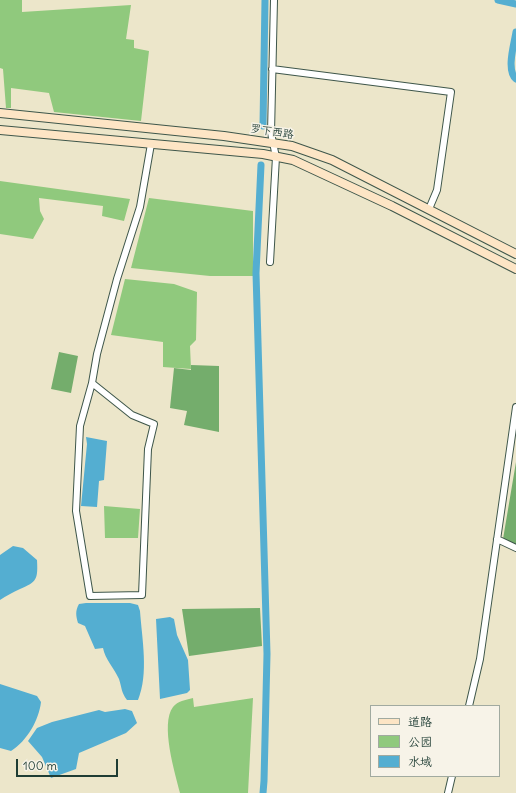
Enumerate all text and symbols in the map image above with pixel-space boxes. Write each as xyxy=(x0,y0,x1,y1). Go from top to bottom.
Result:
street label: 罗下西路 xyxy=(249,122,295,142)
legend xyxy=(370,705,500,777)
text: 道路 xyxy=(408,714,432,729)
text: 公园 xyxy=(408,734,432,749)
scale bar xyxy=(18,751,120,777)
text: 水域 xyxy=(408,754,432,769)
text: 100 m xyxy=(23,758,57,773)

